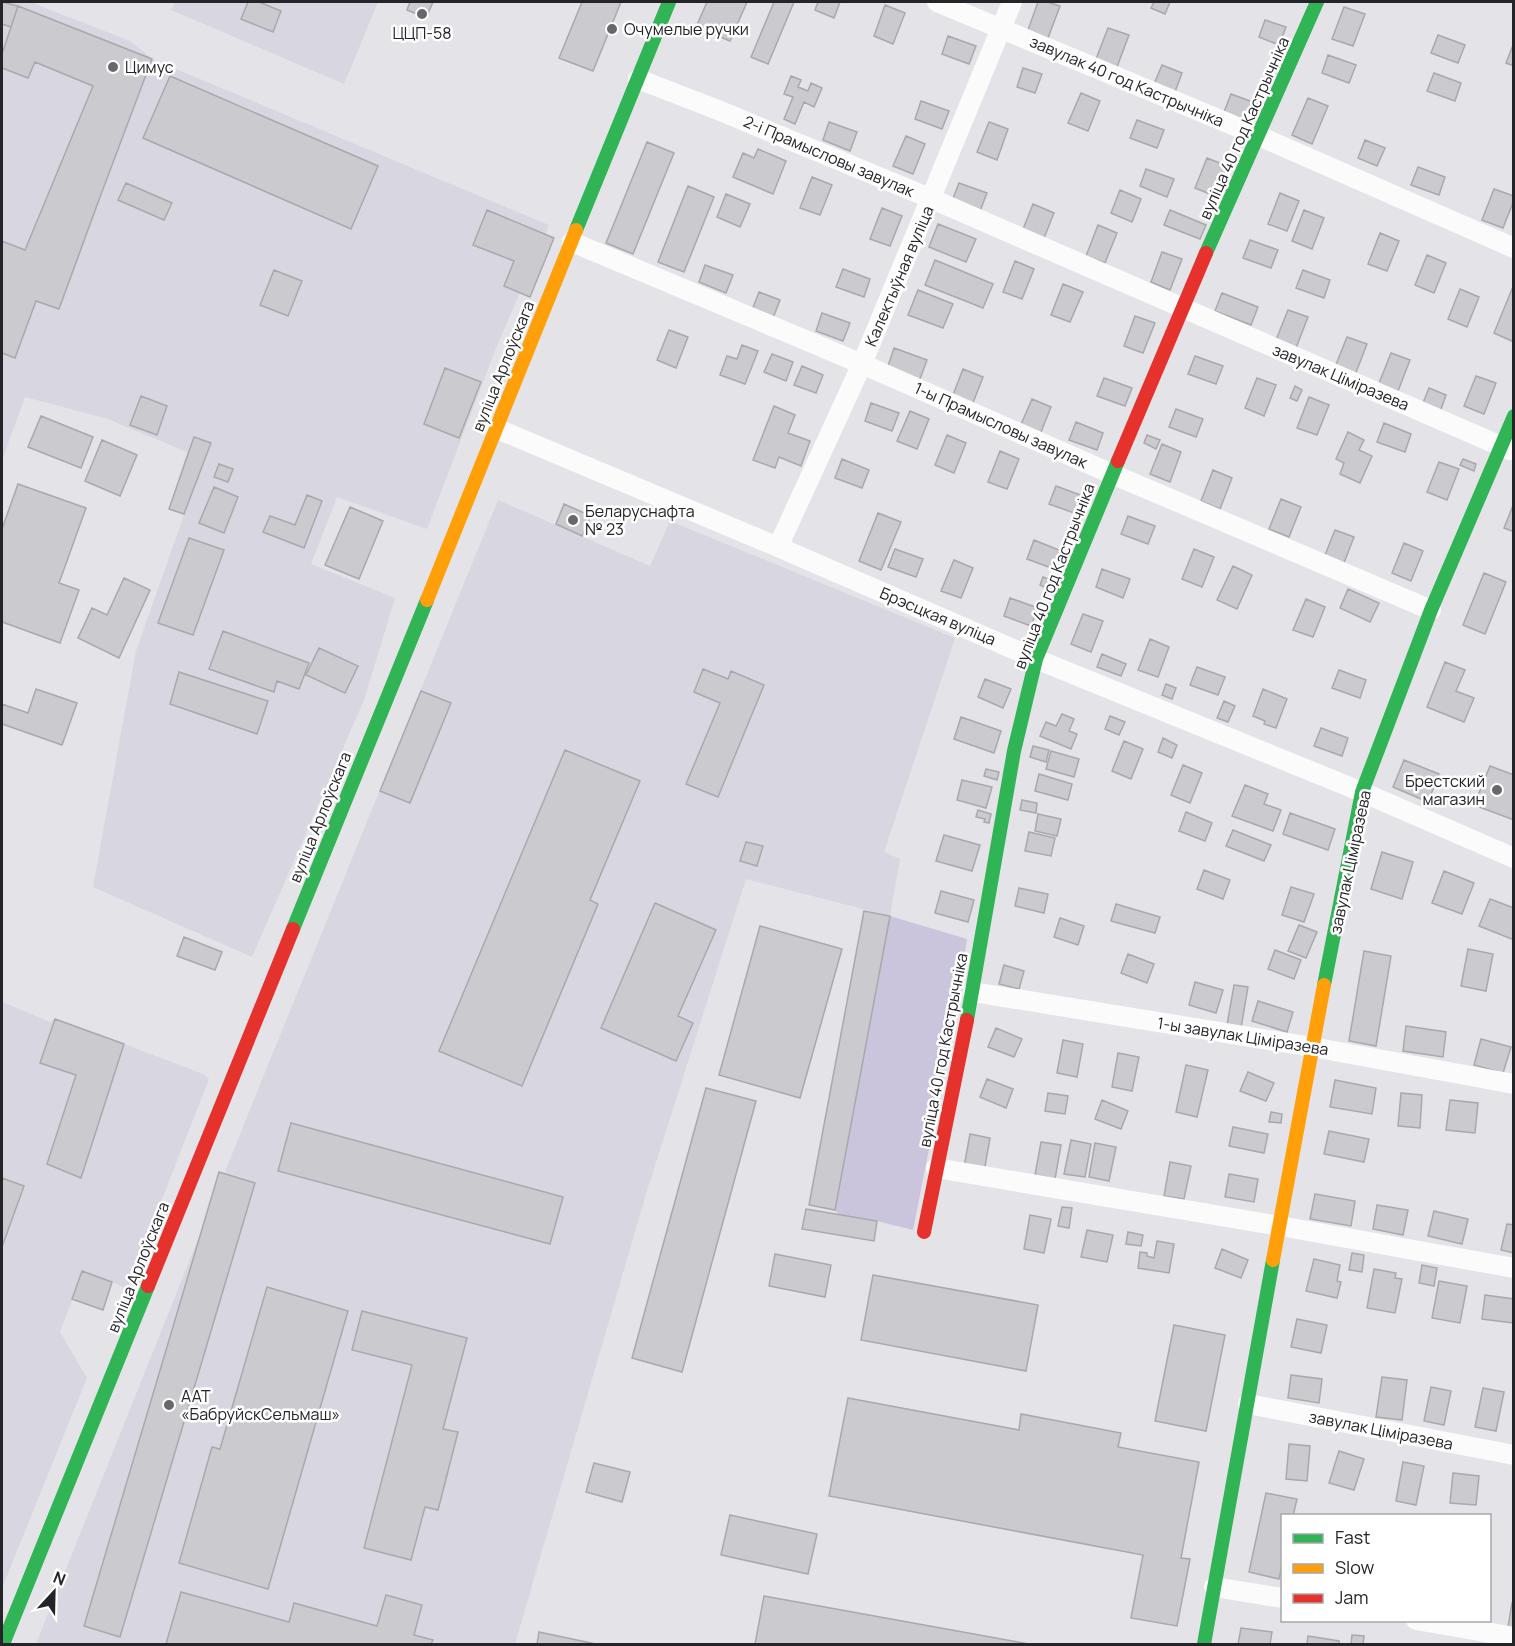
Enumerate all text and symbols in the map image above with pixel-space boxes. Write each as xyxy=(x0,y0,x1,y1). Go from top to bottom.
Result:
marker: ЦЦП-58 xyxy=(415,7,429,21)
place label: Очумелые ручки xyxy=(624,18,749,40)
place label: ЦЦП-58 xyxy=(392,22,452,44)
marker: Очумелые ручки xyxy=(605,22,619,36)
street label: завулак 40 год Кастрычніка xyxy=(1027,30,1227,132)
street label: вуліца 40 год Кастрычніка xyxy=(1194,33,1294,223)
place label: Цимус xyxy=(125,56,174,78)
marker: Цимус xyxy=(106,60,120,74)
street label: 2-і Прамысловы завулак xyxy=(740,110,919,202)
street label: Калектыўная вуліца xyxy=(859,202,939,350)
street label: вуліца Арлоўскага xyxy=(467,297,539,435)
street label: завулак Ціміразева xyxy=(1269,338,1413,416)
street label: 1-ы Прамысловы завулак xyxy=(911,377,1092,474)
street label: вуліца 40 год Кастрычніка xyxy=(1008,480,1100,672)
place label: Беларуснафта № 23 xyxy=(585,500,695,540)
marker: Беларуснафта № 23 xyxy=(566,513,580,527)
street label: Брэсцкая вуліца xyxy=(877,582,999,650)
street label: вуліца Арлоўскага xyxy=(284,748,356,886)
place label: Брестский магазин xyxy=(1405,770,1485,810)
marker: Брестский магазин xyxy=(1490,783,1504,797)
street label: завулак Ціміразева xyxy=(1324,788,1376,936)
street label: вуліца 40 год Кастрычніка xyxy=(913,951,973,1149)
street label: 1-ы завулак Ціміразева xyxy=(1156,1012,1330,1060)
street label: вуліца Арлоўскага xyxy=(102,1198,174,1336)
place label: ААТ «БабруйскСельмаш» xyxy=(181,1385,340,1425)
marker: ААТ «БабруйскСельмаш» xyxy=(162,1398,176,1412)
street label: завулак Ціміразева xyxy=(1307,1405,1455,1455)
legend xyxy=(1281,1514,1491,1622)
text: Fast xyxy=(1335,1525,1370,1549)
text: Slow xyxy=(1335,1555,1375,1579)
north arrow xyxy=(24,1562,84,1622)
text: N xyxy=(50,1566,69,1590)
text: Jam xyxy=(1335,1585,1369,1609)

